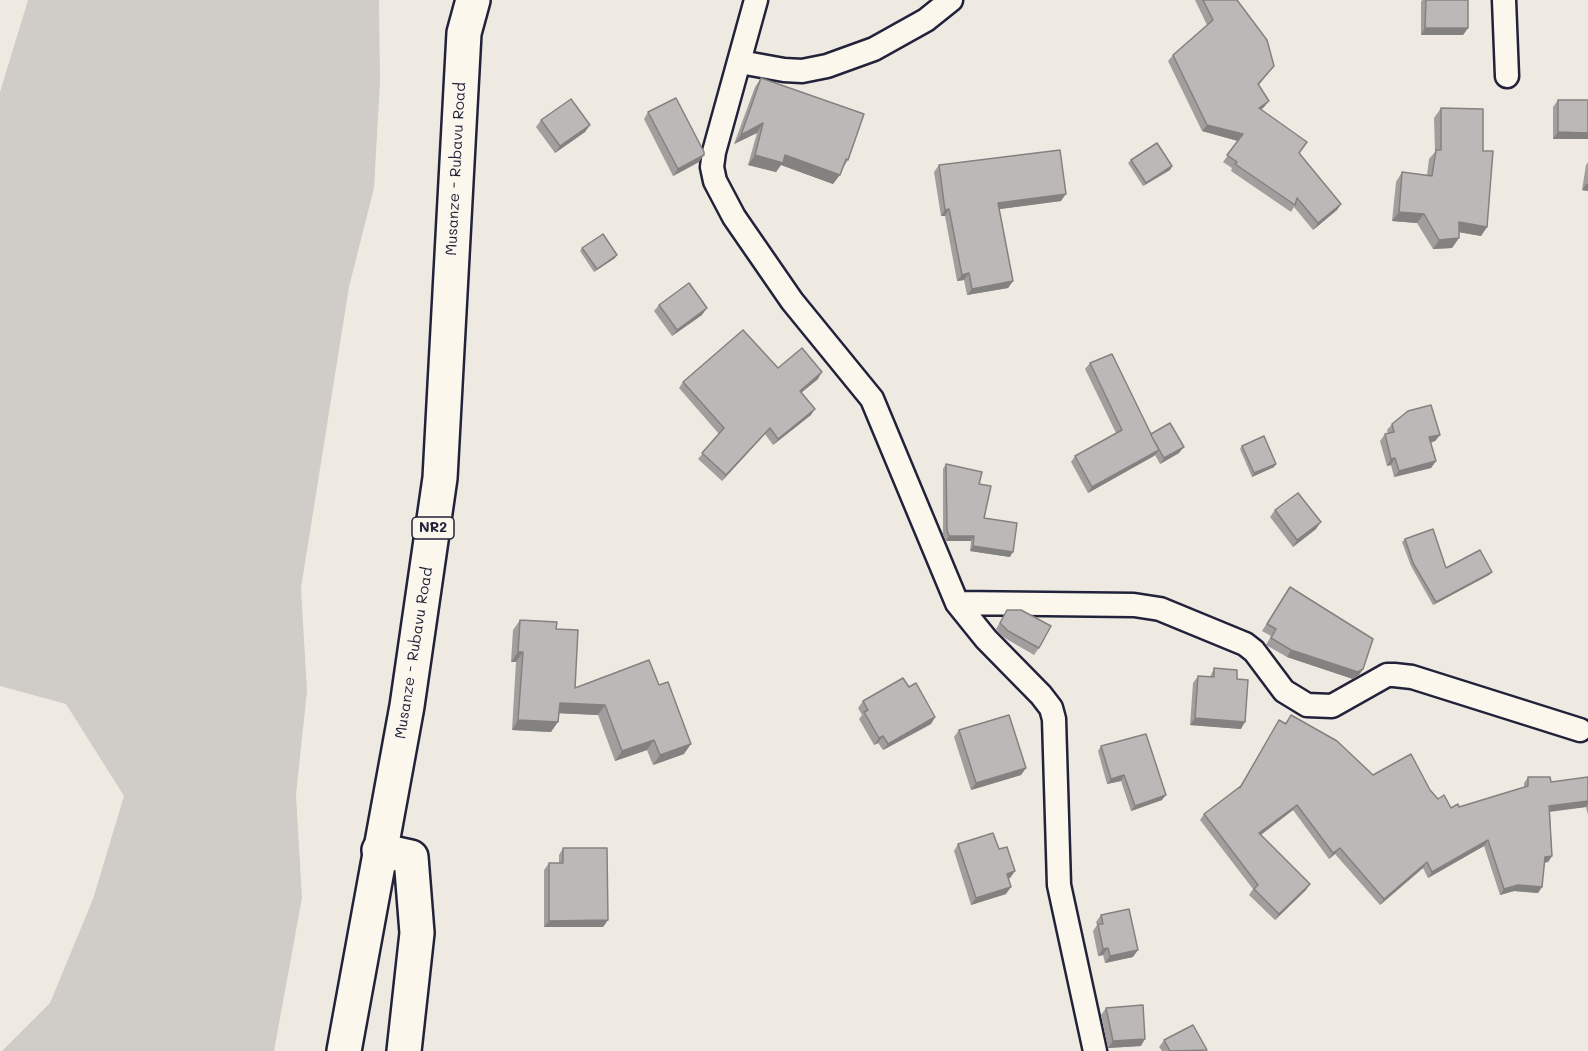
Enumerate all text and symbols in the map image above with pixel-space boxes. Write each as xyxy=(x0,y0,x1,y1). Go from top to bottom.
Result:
street label: Musanze - Rubavu Road xyxy=(442,82,470,256)
road number: NR2 xyxy=(412,517,454,539)
street label: Musanze - Rubavu Road xyxy=(392,566,436,740)

